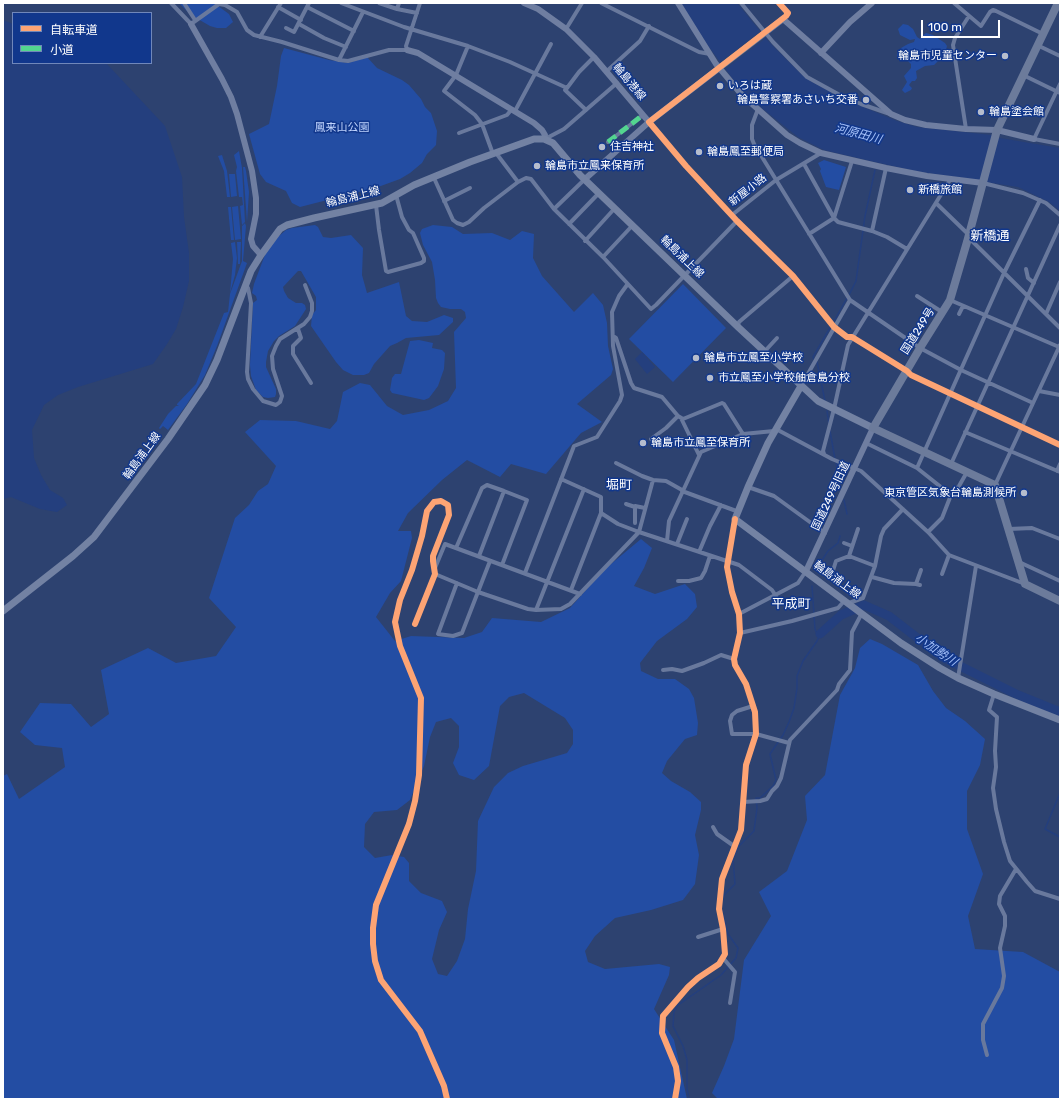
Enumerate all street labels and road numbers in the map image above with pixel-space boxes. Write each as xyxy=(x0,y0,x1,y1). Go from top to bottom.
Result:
street label: 輪島港線 xyxy=(610,61,648,103)
street label: 新屋小路 xyxy=(727,171,769,209)
street label: 輪島浦上線 xyxy=(325,184,381,210)
street label: 輪島浦上線 xyxy=(658,233,706,281)
street label: 国道249号 xyxy=(898,305,938,357)
street label: 輪島浦上線 xyxy=(120,430,164,482)
street label: 国道249号旧道 xyxy=(809,459,853,533)
street label: 輪島浦上線 xyxy=(811,558,863,602)

